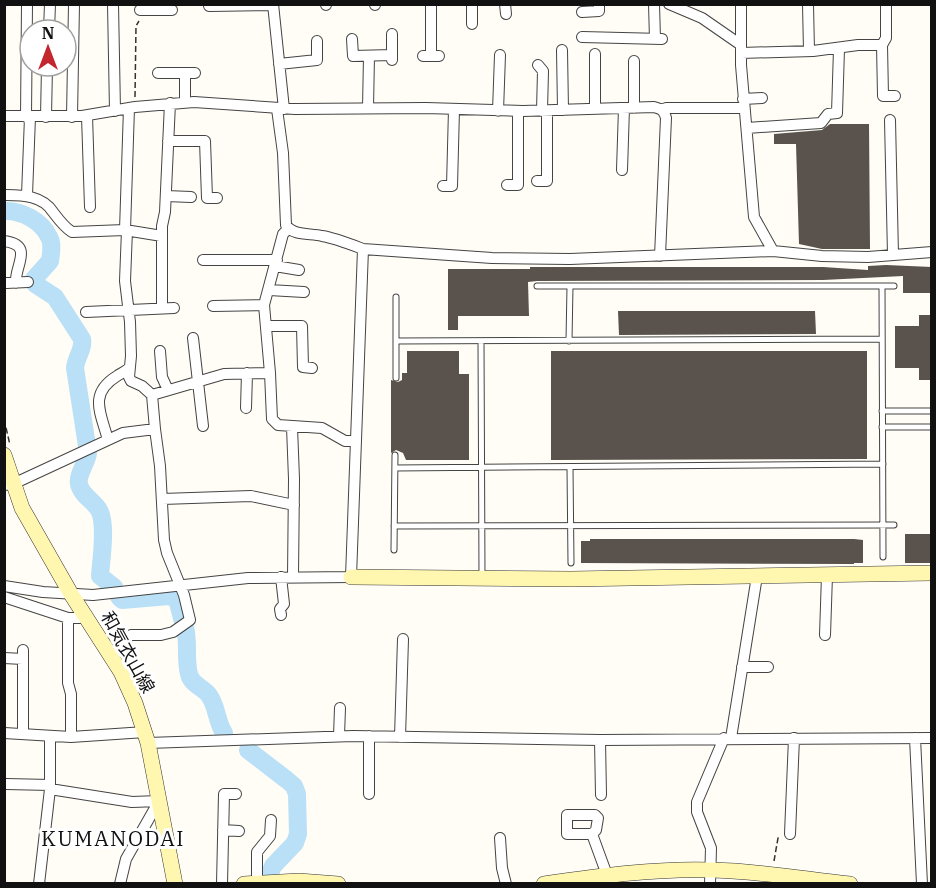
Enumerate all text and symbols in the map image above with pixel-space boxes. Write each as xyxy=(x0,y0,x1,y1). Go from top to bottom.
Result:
north arrow xyxy=(18,18,78,78)
text: N xyxy=(42,23,54,43)
street label: 和気衣山線 xyxy=(96,607,160,697)
district label: KUMANODAI xyxy=(41,824,185,852)

